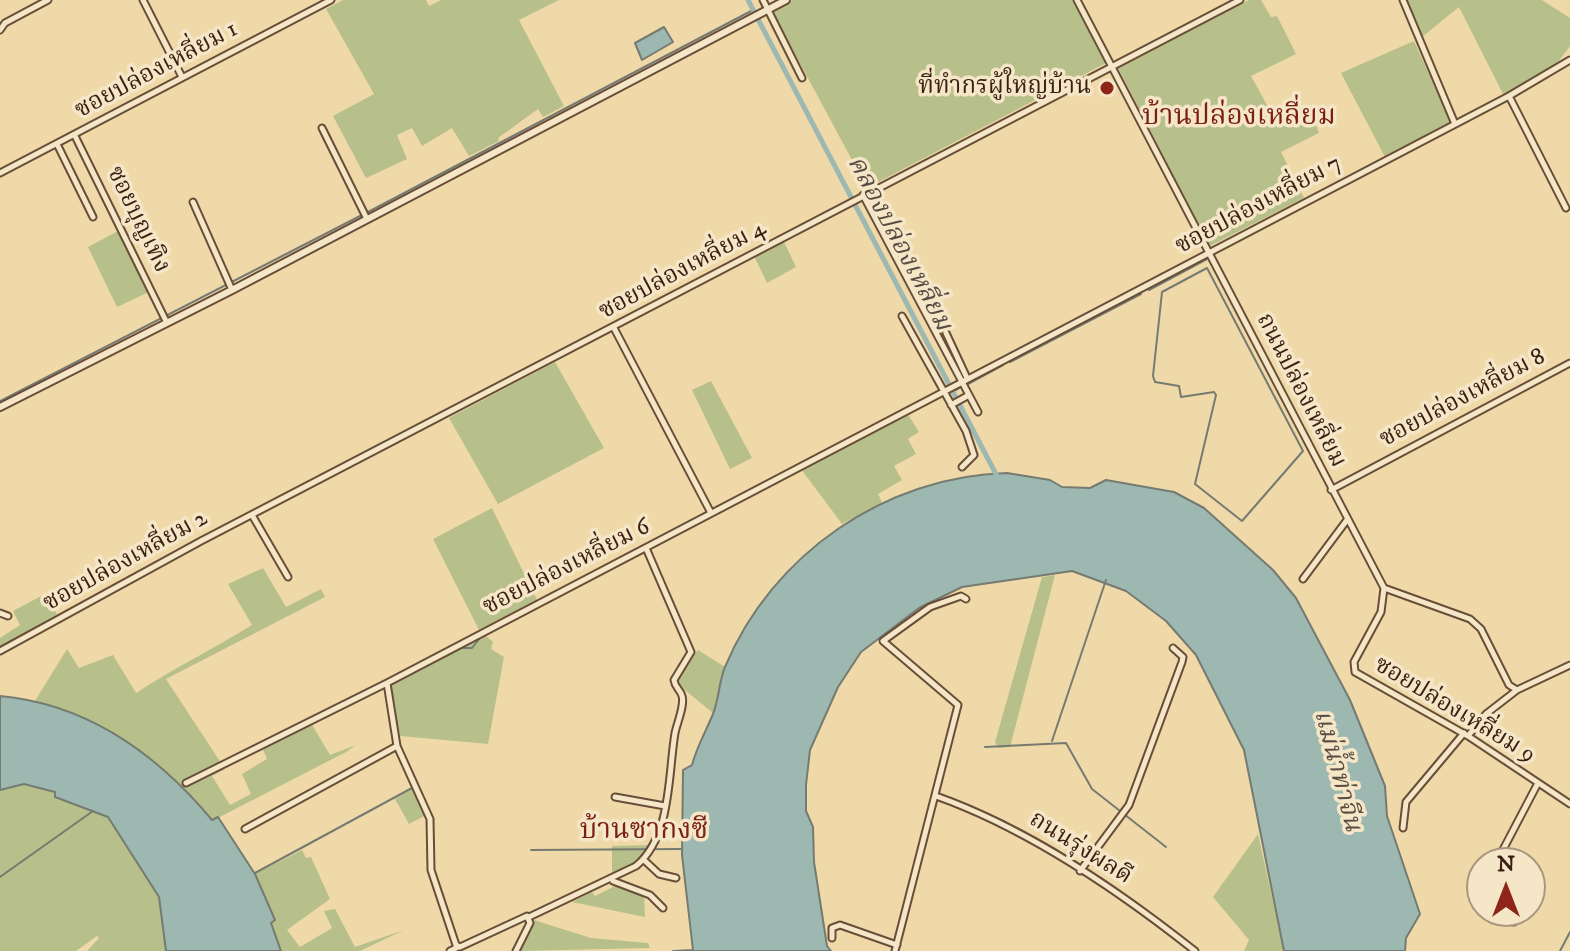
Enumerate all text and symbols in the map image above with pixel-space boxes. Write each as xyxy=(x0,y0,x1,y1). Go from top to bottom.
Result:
street label: ซอยปล่องเหลี่ยม 1 xyxy=(71,16,243,126)
place label: ที่ทำกรผู้ใหญ่บ้าน xyxy=(918,74,1091,102)
marker: ที่ทำกรผู้ใหญ่บ้าน xyxy=(1098,79,1116,97)
district label: บ้านปล่องเหลี่ยม xyxy=(1142,101,1336,135)
street label: ซอยปล่องเหลี่ยม 7 xyxy=(1171,150,1347,262)
water label: คลองปล่องเหลี่ยม xyxy=(839,151,957,337)
street label: ซอยบุญเทิง xyxy=(99,162,175,278)
street label: ซอยปล่องเหลี่ยม 4 xyxy=(595,215,771,327)
street label: ถนนปล่องเหลี่ยม xyxy=(1249,309,1351,473)
street label: ซอยปล่องเหลี่ยม 8 xyxy=(1375,343,1551,455)
street label: ซอยปล่องเหลี่ยม 2 xyxy=(39,505,213,619)
street label: ซอยปล่องเหลี่ยม 6 xyxy=(479,513,655,623)
street label: ซอยปล่องเหลี่ยม 9 xyxy=(1368,651,1540,771)
water label: แม่น้ำท่าจีน xyxy=(1305,707,1367,835)
street label: ถนนรุ่งผลดี xyxy=(1023,806,1137,892)
district label: บ้านซากงซี xyxy=(580,815,708,849)
north arrow xyxy=(1466,847,1546,927)
text: N xyxy=(1497,851,1515,878)

